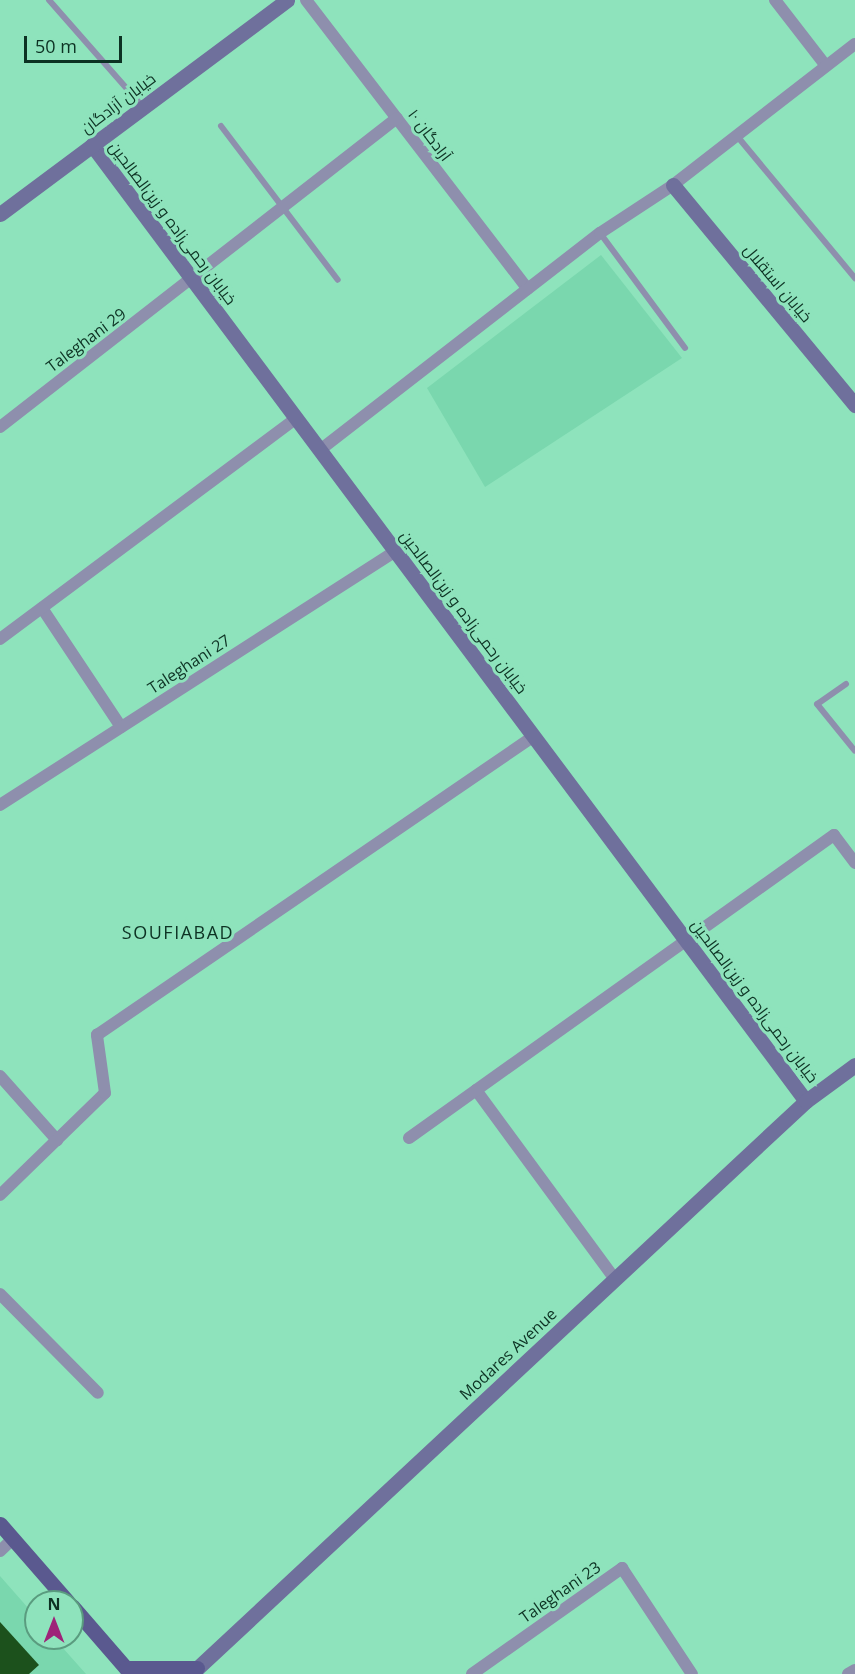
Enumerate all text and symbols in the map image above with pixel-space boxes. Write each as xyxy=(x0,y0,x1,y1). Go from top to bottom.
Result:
scale bar xyxy=(27,24,124,62)
text: 50 m xyxy=(35,34,77,58)
street label: خیابان آزادگان xyxy=(77,69,159,137)
street label: آرادگان ۱۰ xyxy=(404,105,456,165)
street label: خیابان رحمی‌زاده و زین‌الصالحین xyxy=(105,138,241,308)
street label: خیابان استقلال xyxy=(740,240,816,326)
street label: Taleghani 29 xyxy=(43,304,129,376)
street label: خیابان رحمی‌زاده و زین‌الصالحین xyxy=(396,527,532,697)
street label: Taleghani 27 xyxy=(144,630,234,698)
street label: خیابان رحمی‌زاده و زین‌الصالحین xyxy=(687,916,823,1086)
district label: SOUFIABAD xyxy=(122,921,234,943)
street label: Modares Avenue xyxy=(455,1304,561,1404)
street label: Taleghani 23 xyxy=(516,1557,604,1627)
north arrow xyxy=(24,1590,84,1650)
text: N xyxy=(47,1593,61,1615)

